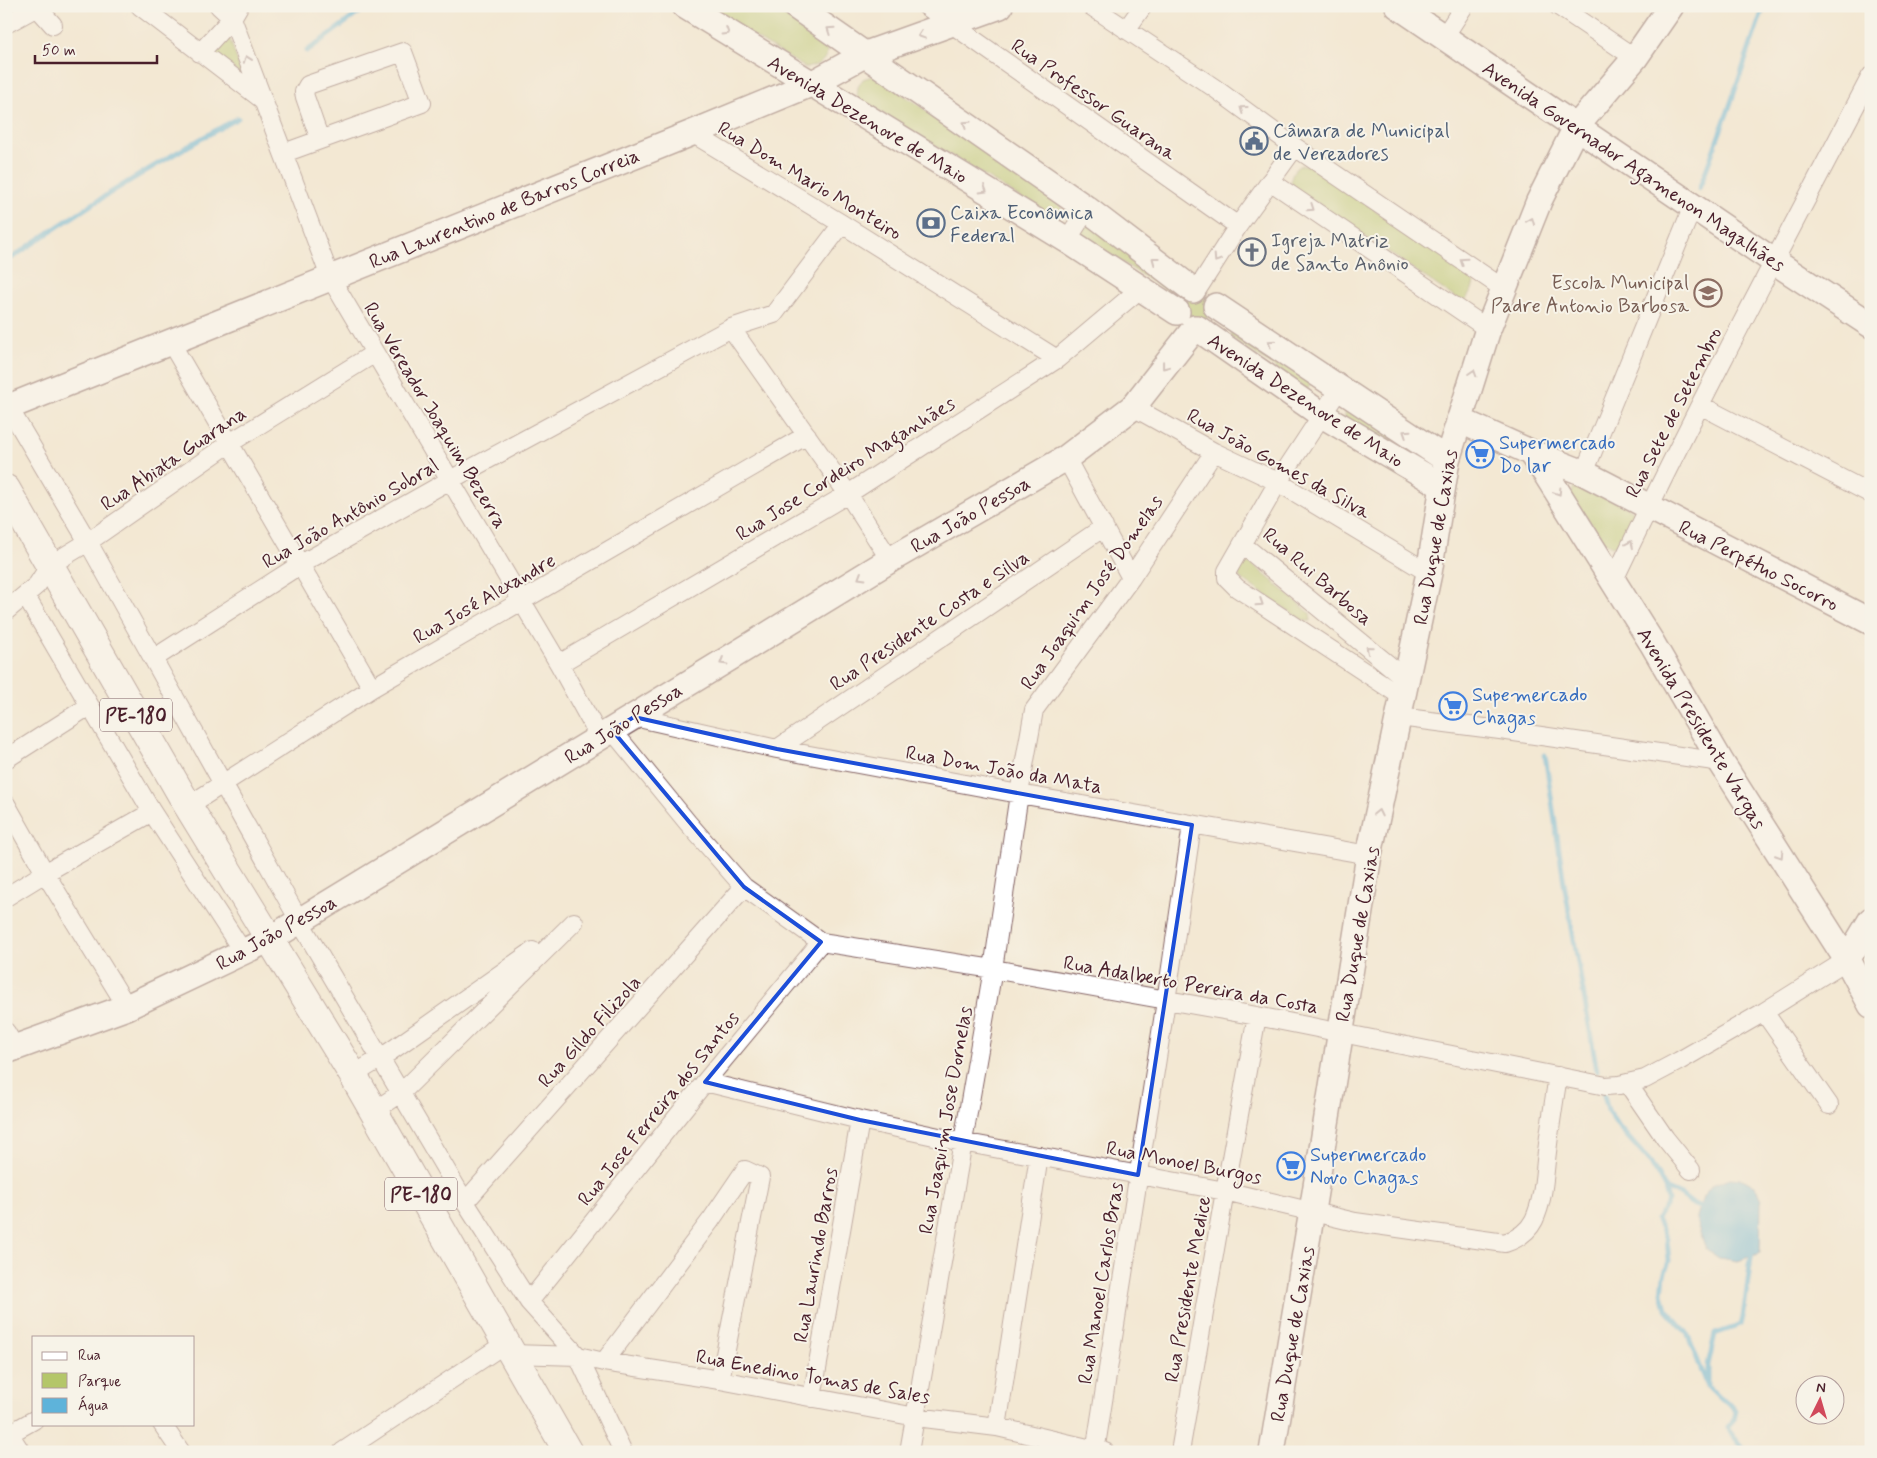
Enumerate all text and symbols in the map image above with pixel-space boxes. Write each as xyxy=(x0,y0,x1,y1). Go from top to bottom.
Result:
one-way arrow xyxy=(721,26,730,35)
one-way arrow xyxy=(827,27,836,36)
one-way arrow xyxy=(917,29,926,39)
scale bar xyxy=(35,32,158,64)
street label: Rua Professor Guarana xyxy=(1005,33,1182,168)
text: 50 m xyxy=(42,41,76,61)
street label: Avenida Dezenove de Maio xyxy=(762,50,972,191)
one-way arrow xyxy=(243,55,253,64)
street label: Avenida Governador Agamenon Magalhães xyxy=(1475,55,1790,281)
one-way arrow xyxy=(1240,107,1249,115)
street label: Rua Dom Mario Monteiro xyxy=(712,115,906,247)
place label: Câmara de Municipal de Vereadores xyxy=(1273,118,1450,168)
one-way arrow xyxy=(962,121,972,130)
public building icon: Câmara de Municipal de Vereadores xyxy=(1239,126,1269,156)
street label: Rua Laurentino de Barros Correia xyxy=(365,143,644,276)
one-way arrow xyxy=(979,183,988,193)
place label: Caixa Econômica Federal xyxy=(950,200,1093,250)
one-way arrow xyxy=(1305,202,1314,211)
bank icon: Caixa Econômica Federal xyxy=(916,208,946,238)
one-way arrow xyxy=(1525,217,1535,226)
place label: Igreja Matriz de Santo Anônio xyxy=(1271,228,1409,278)
church icon: Igreja Matriz de Santo Anônio xyxy=(1237,237,1267,267)
one-way arrow xyxy=(1214,253,1223,262)
one-way arrow xyxy=(1152,258,1161,266)
one-way arrow xyxy=(1460,258,1469,268)
place label: Escola Municipal Padre Antonio Barbosa xyxy=(1491,270,1690,320)
school or university icon: Escola Municipal Padre Antonio Barbosa xyxy=(1693,278,1723,308)
street label: Rua Vereador Joaquim Bezerra xyxy=(356,298,513,534)
street label: Rua Sete de Setembro xyxy=(1620,323,1729,503)
street label: Avenida Dezenove de Maio xyxy=(1202,328,1409,475)
one-way arrow xyxy=(1267,340,1276,349)
one-way arrow xyxy=(1161,361,1170,370)
one-way arrow xyxy=(1468,370,1478,378)
street label: Rua Jose Cordeiro Maganhães xyxy=(731,390,962,550)
street label: Rua Abiata Guarana xyxy=(96,400,252,518)
street label: Rua João Gomes da Silva xyxy=(1182,403,1376,526)
one-way arrow xyxy=(1402,430,1412,439)
place label: Supermercado Do lar xyxy=(1499,430,1615,480)
supermarket icon: Supermercado Do lar xyxy=(1465,439,1495,469)
street label: Rua Duque de Caxias xyxy=(1408,447,1465,627)
street label: Rua João Antônio Sobral xyxy=(257,453,444,576)
street label: Rua João Pessoa xyxy=(906,470,1036,561)
one-way arrow xyxy=(1551,487,1561,496)
street label: Rua Joaquim José Domelas xyxy=(1015,490,1170,696)
street label: Rua Perpétuo Socorro xyxy=(1674,514,1843,618)
street label: Rua Rui Barbosa xyxy=(1256,522,1378,632)
one-way arrow xyxy=(1624,540,1635,549)
street label: Rua Presidente Costa e Silva xyxy=(825,544,1035,698)
street label: Rua José Alexandre xyxy=(409,547,561,651)
one-way arrow xyxy=(858,571,867,581)
one-way arrow xyxy=(1254,597,1263,606)
street label: Avenida Presidente Vargas xyxy=(1629,623,1772,835)
one-way arrow xyxy=(1366,645,1375,654)
one-way arrow xyxy=(719,656,728,666)
street label: Rua João Pessoa xyxy=(560,677,688,771)
place label: Supemercado Chagas xyxy=(1472,682,1587,733)
supermarket icon: Supemercado Chagas xyxy=(1438,691,1468,721)
road number: PE-180 xyxy=(100,698,172,732)
street label: Rua Dom João da Mata xyxy=(903,740,1104,801)
one-way arrow xyxy=(1372,809,1383,817)
street label: Rua Duque de Caxias xyxy=(1330,844,1387,1024)
one-way arrow xyxy=(1773,849,1783,858)
street label: Rua João Pessoa xyxy=(211,889,342,978)
street label: Rua Adalberto Pereira da Costa xyxy=(1061,950,1320,1021)
street label: Rua Gildo Filizola xyxy=(532,970,648,1094)
street label: Rua Joaquim Jose Dornelas xyxy=(913,1004,980,1236)
street label: Rua Jose Ferreira dos Santos xyxy=(572,1006,746,1212)
street label: Rua Monoel Burgos xyxy=(1104,1135,1264,1193)
place label: Supermercado Novo Chagas xyxy=(1310,1142,1426,1193)
supermarket icon: Supermercado Novo Chagas xyxy=(1276,1151,1306,1181)
street label: Rua Laurindo Barros xyxy=(788,1165,845,1345)
road number: PE-180 xyxy=(385,1178,457,1210)
street label: Rua Manoel Carlos Bras xyxy=(1072,1180,1131,1386)
street label: Rua Presidente Medice xyxy=(1159,1194,1218,1385)
street label: Rua Duque de Caxias xyxy=(1265,1244,1322,1424)
legend xyxy=(32,1336,195,1426)
street label: Rua Enedino Tomas de Sales xyxy=(694,1344,932,1411)
text: Rua xyxy=(78,1346,101,1366)
text: Parque xyxy=(78,1372,121,1392)
north arrow xyxy=(1794,1376,1844,1426)
text: N xyxy=(1816,1379,1826,1397)
text: Água xyxy=(78,1395,108,1416)

